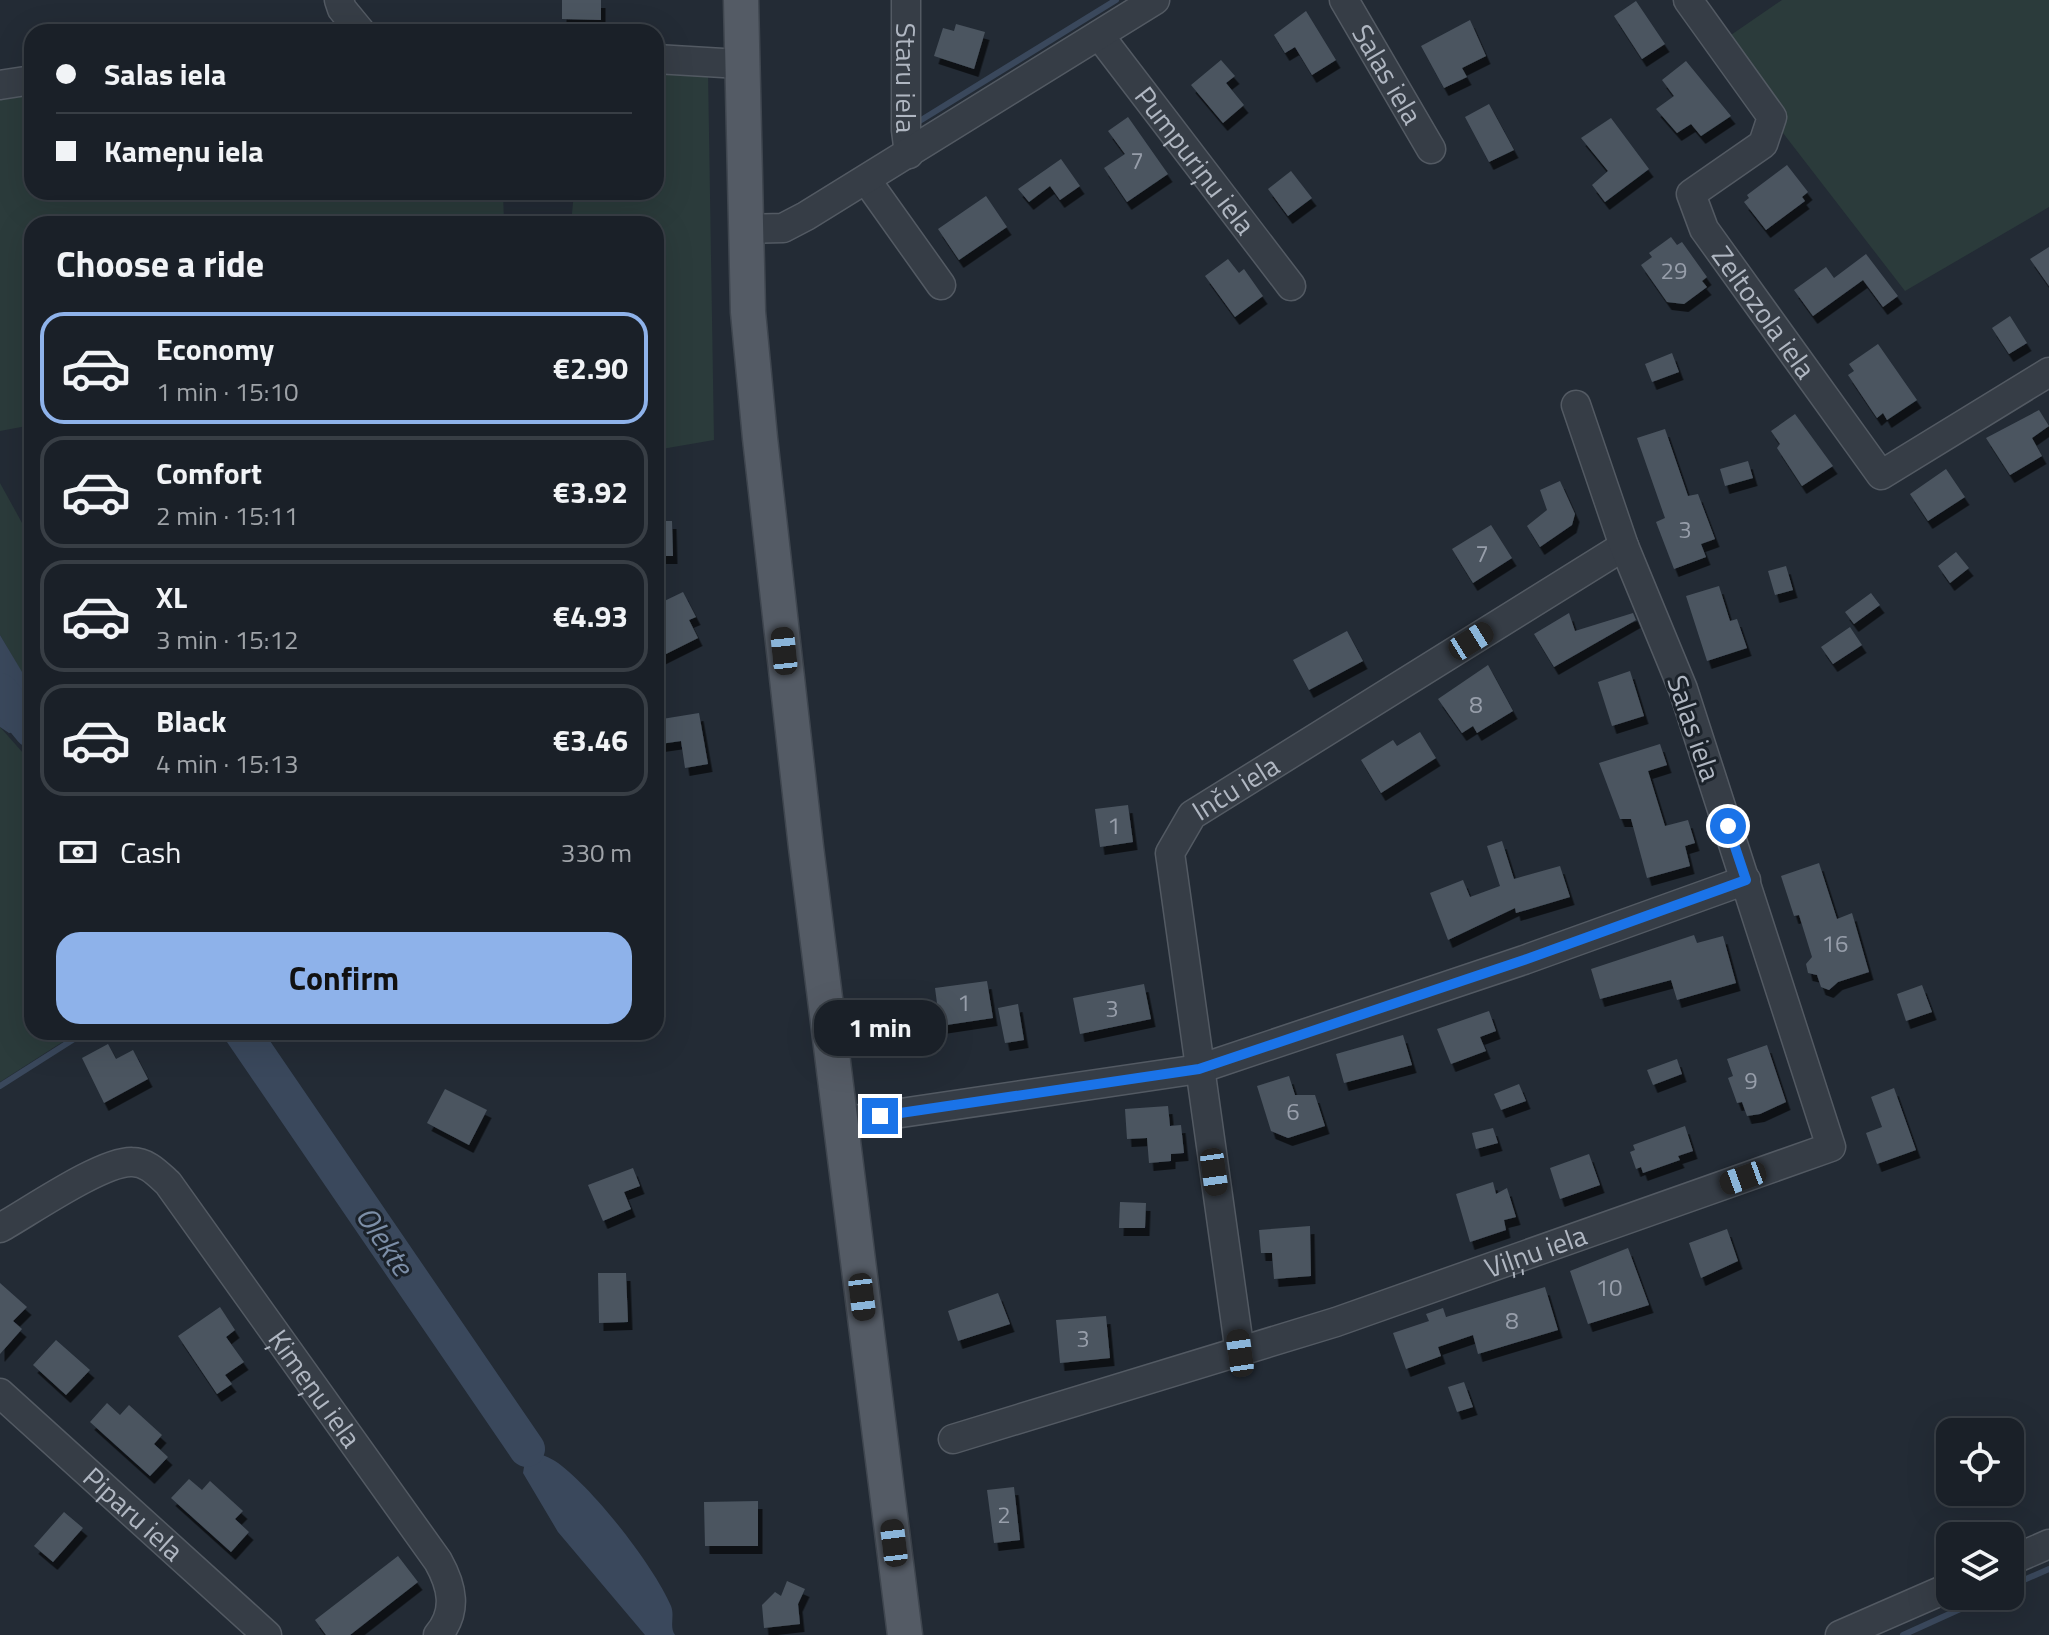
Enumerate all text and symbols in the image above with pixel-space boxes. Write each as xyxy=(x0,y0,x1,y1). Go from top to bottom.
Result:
street label: Salas iela xyxy=(1342,16,1434,132)
street label: Staru iela xyxy=(885,23,928,133)
text: Salas iela xyxy=(104,51,226,97)
street label: Pumpuriņu iela xyxy=(1124,77,1266,244)
text: Kameņu iela xyxy=(104,128,264,174)
house number: 7 xyxy=(1130,142,1144,178)
text: Choose a ride xyxy=(56,236,264,291)
street label: Zeltozola iela xyxy=(1702,237,1827,387)
house number: 29 xyxy=(1661,252,1687,288)
text: Economy xyxy=(156,326,274,372)
icon: car xyxy=(60,332,132,404)
text: €2.90 xyxy=(553,345,628,391)
text: 1 min · 15:10 xyxy=(156,372,299,411)
text: Comfort xyxy=(156,450,262,496)
icon: car xyxy=(60,456,132,528)
text: €3.92 xyxy=(553,469,628,515)
text: 2 min · 15:11 xyxy=(156,496,299,535)
house number: 3 xyxy=(1678,511,1692,547)
house number: 7 xyxy=(1475,535,1489,571)
text: XL xyxy=(156,574,187,620)
icon: car xyxy=(60,580,132,652)
text: €4.93 xyxy=(553,593,628,639)
car xyxy=(1444,618,1498,664)
text: 3 min · 15:12 xyxy=(156,620,299,659)
car xyxy=(770,626,798,676)
street label: Salas iela xyxy=(1656,669,1733,787)
house number: 8 xyxy=(1469,686,1483,722)
text: Black xyxy=(156,698,227,744)
icon: car xyxy=(60,704,132,776)
text: €3.46 xyxy=(553,717,628,763)
text: 4 min · 15:13 xyxy=(156,744,299,783)
street label: Inču iela xyxy=(1183,744,1287,831)
house number: 1 xyxy=(1107,807,1121,843)
route start xyxy=(1710,808,1746,844)
text: Cash xyxy=(120,829,181,875)
icon: cash xyxy=(56,830,100,874)
text: 330 m xyxy=(561,833,632,872)
house number: 16 xyxy=(1822,925,1848,961)
button: Confirm xyxy=(56,932,632,1024)
house number: 1 xyxy=(957,984,971,1020)
house number: 3 xyxy=(1105,990,1119,1026)
callout: 1 min xyxy=(814,1000,946,1056)
text: 1 min xyxy=(848,1008,912,1047)
house number: 9 xyxy=(1744,1062,1758,1098)
house number: 6 xyxy=(1286,1093,1300,1129)
route end xyxy=(862,1098,898,1134)
car xyxy=(1199,1147,1229,1197)
car xyxy=(1716,1159,1770,1197)
water label: Olekte xyxy=(345,1196,426,1287)
street label: Viļņu iela xyxy=(1478,1213,1592,1289)
house number: 10 xyxy=(1596,1269,1622,1305)
car xyxy=(847,1272,877,1322)
house number: 8 xyxy=(1505,1302,1519,1338)
street label: Ķimeņu iela xyxy=(258,1320,372,1456)
house number: 3 xyxy=(1076,1320,1090,1356)
car xyxy=(1225,1328,1255,1378)
map controls xyxy=(1936,1418,2024,1610)
button: locate xyxy=(1936,1418,2024,1506)
street label: Piparu iela xyxy=(74,1456,194,1571)
house number: 2 xyxy=(997,1496,1011,1532)
car xyxy=(879,1518,909,1568)
button: layers xyxy=(1936,1522,2024,1610)

